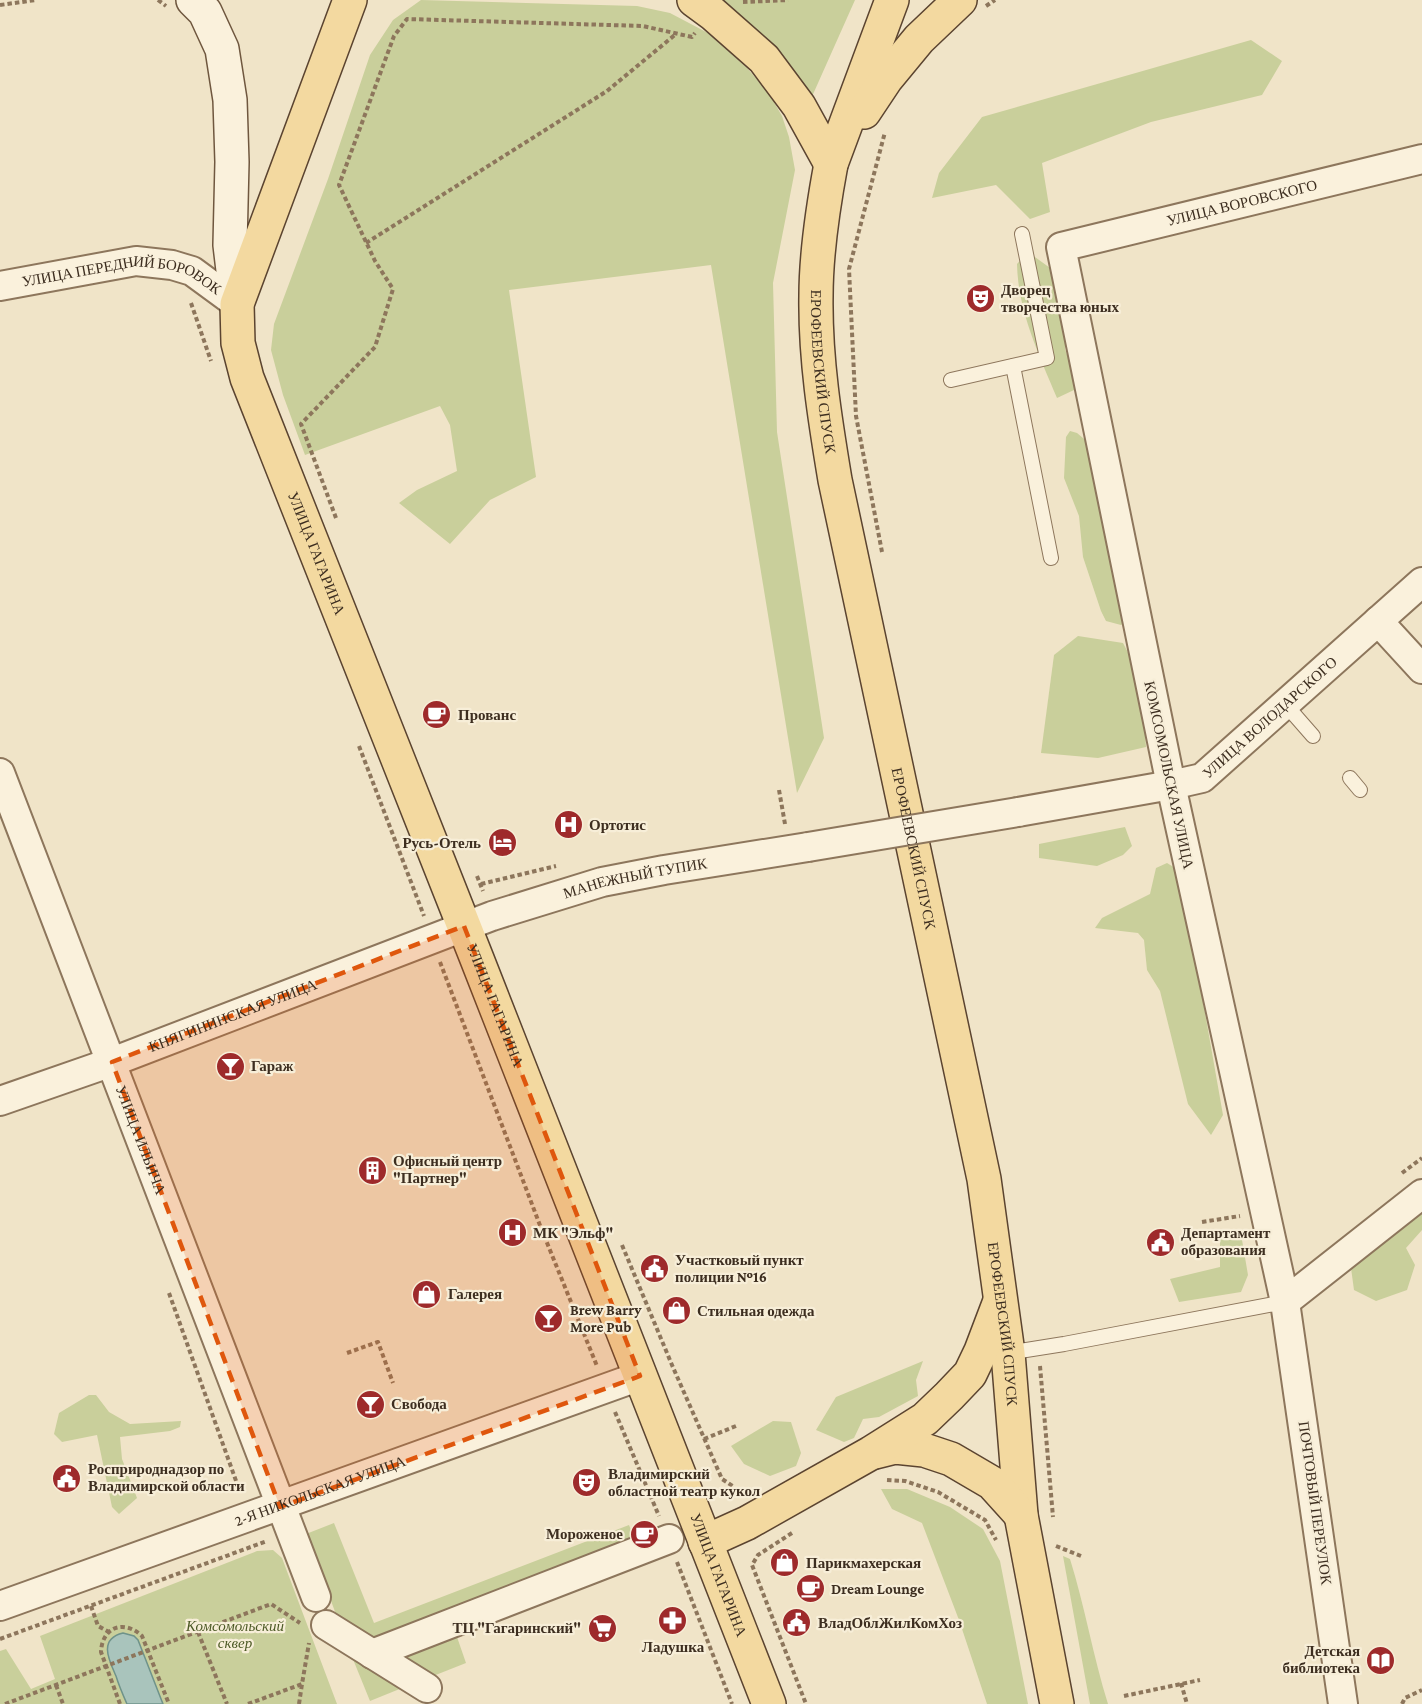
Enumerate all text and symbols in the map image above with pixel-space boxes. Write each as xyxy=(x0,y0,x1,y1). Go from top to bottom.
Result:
street label: УЛИЦА ВОРОВСКОГО xyxy=(1165,177,1319,229)
street label: УЛИЦА ПЕРЕДНИЙ БОРОВОК xyxy=(21,253,225,298)
place label: Дворец творчества юных xyxy=(1001,282,1119,315)
theatre icon: Дворец творчества юных xyxy=(964,283,996,315)
street label: ЕРОФЕЕВСКИЙ СПУСК xyxy=(808,289,839,456)
street label: УЛИЦА ГАГАРИНА xyxy=(285,489,348,617)
street label: УЛИЦА ВОЛОДАРСКОГО xyxy=(1200,654,1340,781)
street label: КОМСОМОЛЬСКАЯ УЛИЦА xyxy=(1141,680,1197,871)
cafe icon: Прованс xyxy=(421,699,453,731)
place label: Прованс xyxy=(458,707,516,723)
street label: ЕРОФЕЕВСКИЙ СПУСК xyxy=(889,766,939,932)
hospital icon: Ортотис xyxy=(552,809,584,841)
place label: Ортотис xyxy=(589,817,646,833)
hotel icon: Русь-Отель xyxy=(486,827,518,859)
place label: Русь-Отель xyxy=(402,835,481,851)
street label: МАНЕЖНЫЙ ТУПИК xyxy=(561,855,709,902)
street label: УЛИЦА ГАГАРИНА xyxy=(464,941,527,1069)
street label: КНЯГИНИНСКАЯ УЛИЦА xyxy=(147,976,319,1055)
bar icon: Гараж xyxy=(214,1050,246,1082)
place label: Гараж xyxy=(251,1058,294,1074)
street label: УЛИЦА ИЛЬИЧА xyxy=(113,1083,169,1197)
place label: Офисный центр "Партнер" xyxy=(393,1153,502,1186)
building icon: Офисный центр "Партнер" xyxy=(356,1154,388,1186)
hospital icon: МК "Эльф" xyxy=(496,1217,528,1249)
place label: МК "Эльф" xyxy=(533,1225,613,1241)
place label: Департамент образования xyxy=(1181,1225,1271,1258)
public building icon: Департамент образования xyxy=(1144,1226,1176,1258)
street label: ЕРОФЕЕВСКИЙ СПУСК xyxy=(985,1241,1020,1407)
place label: Участковый пункт полиции №16 xyxy=(675,1252,804,1285)
public building icon: Участковый пункт полиции №16 xyxy=(638,1253,670,1285)
shop icon: Галерея xyxy=(411,1278,443,1310)
place label: Галерея xyxy=(448,1286,502,1302)
shop icon: Стильная одежда xyxy=(660,1295,692,1327)
place label: Brew Barry More Pub xyxy=(570,1302,642,1335)
bar icon: Brew Barry More Pub xyxy=(533,1303,565,1335)
place label: Стильная одежда xyxy=(697,1303,815,1319)
bar icon: Свобода xyxy=(354,1388,386,1420)
place label: Свобода xyxy=(391,1396,447,1412)
street label: ПОЧТОВЫЙ ПЕРЕУЛОК xyxy=(1296,1420,1335,1587)
street label: 2-Я НИКОЛЬСКАЯ УЛИЦА xyxy=(232,1453,408,1529)
place label: Росприроднадзор по Владимирской области xyxy=(88,1461,245,1494)
public building icon: Росприроднадзор по Владимирской области xyxy=(51,1462,83,1494)
place label: Владимирский областной театр кукол xyxy=(608,1466,761,1499)
theatre icon: Владимирский областной театр кукол xyxy=(571,1467,603,1499)
street label: УЛИЦА ГАГАРИНА xyxy=(687,1511,750,1639)
cafe icon: Мороженое xyxy=(628,1518,660,1550)
place label: Мороженое xyxy=(546,1526,623,1542)
shop icon: Парикмахерская xyxy=(769,1547,801,1579)
place label: Парикмахерская xyxy=(806,1555,921,1571)
cafe icon: Dream Lounge xyxy=(794,1573,826,1605)
place label: Dream Lounge xyxy=(831,1581,924,1597)
pharmacy icon: Ладушка xyxy=(657,1604,689,1636)
public building icon: ВладОблЖилКомХоз xyxy=(781,1607,813,1639)
supermarket icon: ТЦ "Гагаринский" xyxy=(586,1612,618,1644)
place label: ВладОблЖилКомХоз xyxy=(818,1615,962,1631)
park label: Комсомольский сквер xyxy=(185,1618,284,1651)
place label: ТЦ "Гагаринский" xyxy=(453,1620,581,1636)
place label: Ладушка xyxy=(642,1639,705,1655)
place label: Детская библиотека xyxy=(1282,1643,1360,1676)
library icon: Детская библиотека xyxy=(1365,1644,1397,1676)

